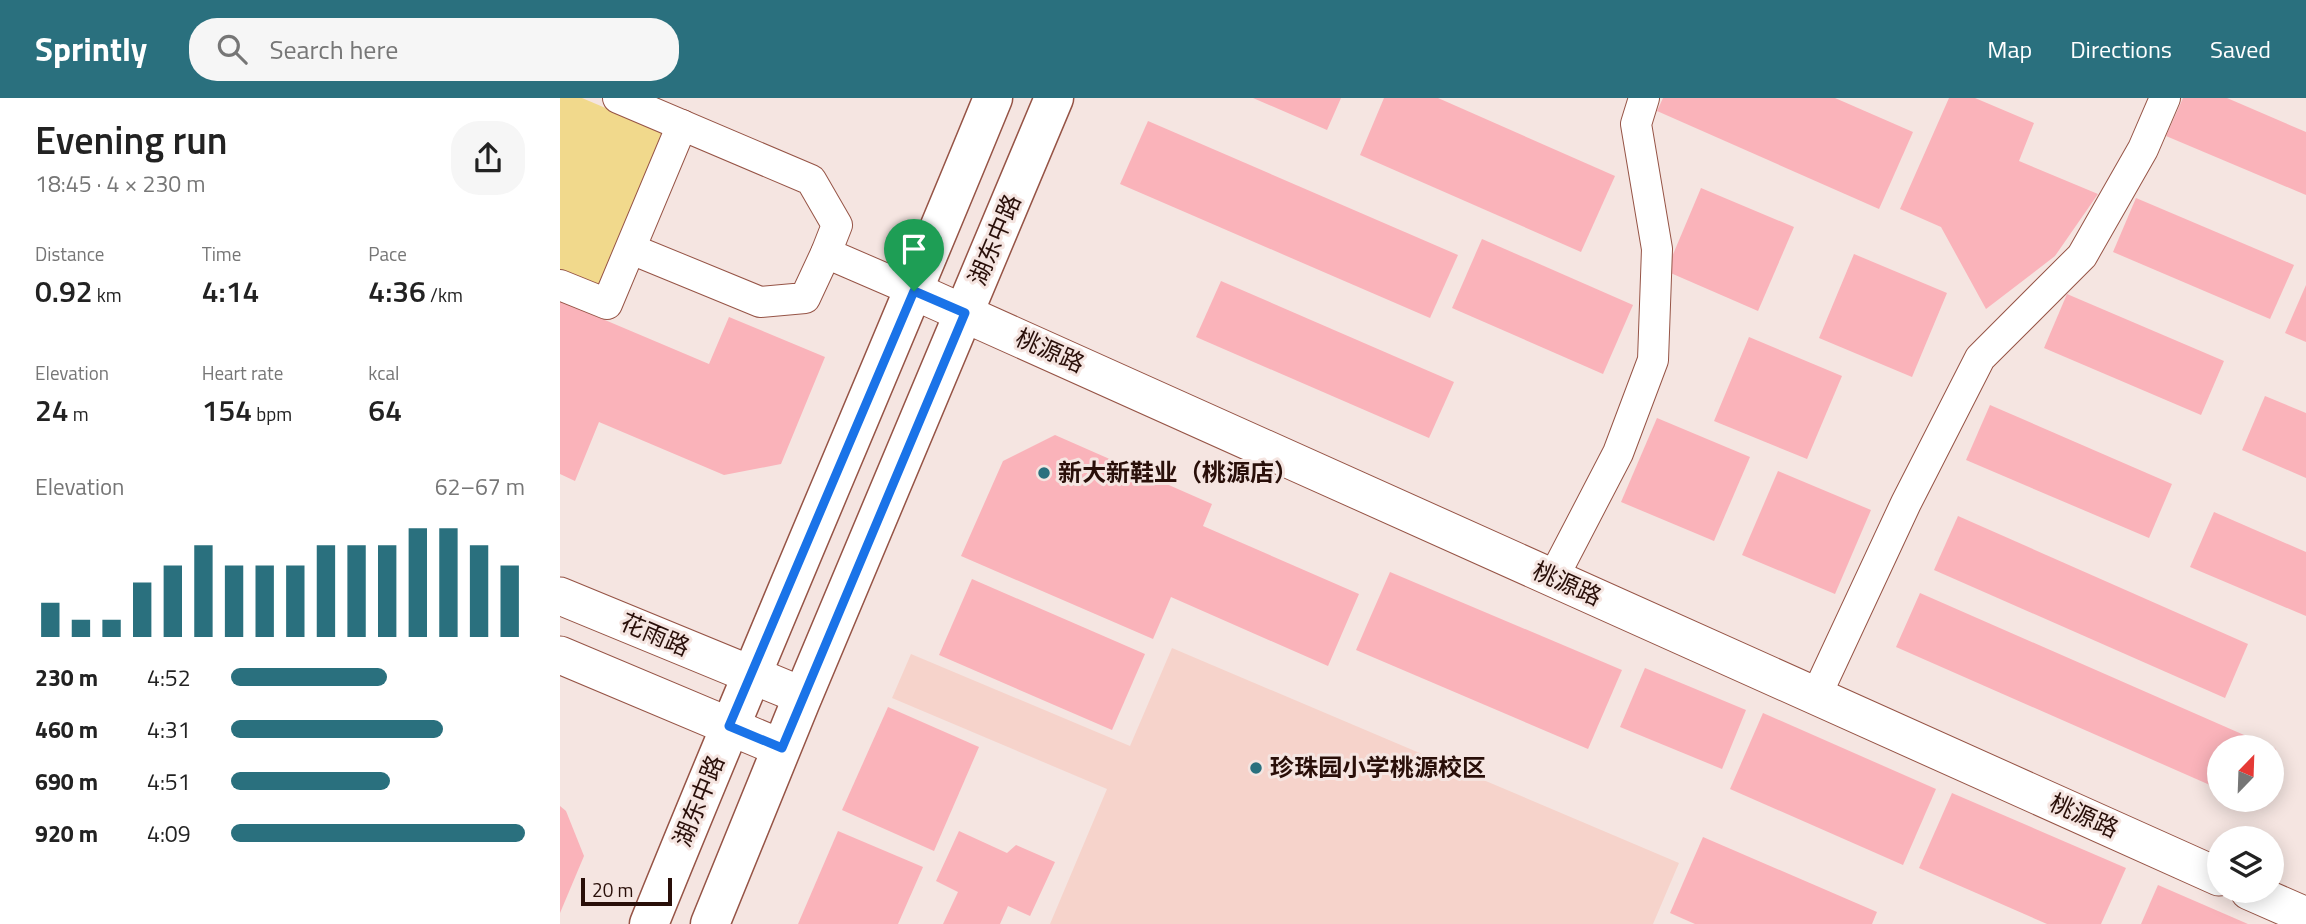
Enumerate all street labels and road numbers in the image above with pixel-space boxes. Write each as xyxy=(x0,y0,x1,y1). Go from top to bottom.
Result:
street label: 湖东中路 xyxy=(959,188,1029,291)
street label: 桃源路 xyxy=(1010,319,1091,381)
street label: 桃源路 xyxy=(1527,552,1608,614)
street label: 花雨路 xyxy=(615,603,696,665)
street label: 湖东中路 xyxy=(663,749,733,852)
street label: 桃源路 xyxy=(2044,784,2125,846)

